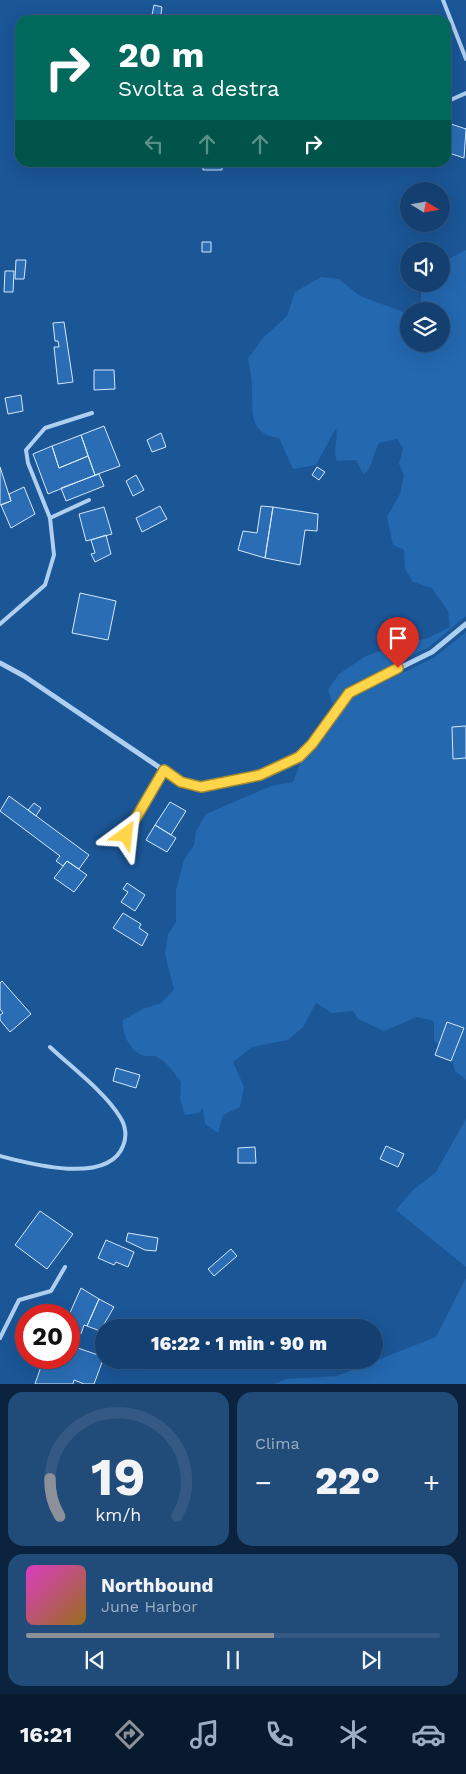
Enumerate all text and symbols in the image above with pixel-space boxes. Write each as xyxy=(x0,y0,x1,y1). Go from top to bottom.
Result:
text: 20 m xyxy=(118,34,204,76)
icon: right xyxy=(35,35,100,100)
text: Svolta a destra xyxy=(118,76,279,101)
icon: left xyxy=(140,130,168,158)
icon: ahead xyxy=(193,130,221,158)
icon: ahead xyxy=(246,130,274,158)
icon: right xyxy=(299,130,327,158)
north arrow xyxy=(400,182,450,232)
map controls xyxy=(400,182,450,352)
button: sound xyxy=(400,242,450,292)
button: layers xyxy=(400,302,450,352)
pin xyxy=(377,617,419,668)
icon: arrive xyxy=(384,624,412,652)
position arrow xyxy=(99,808,151,860)
speed limit sign: 20 xyxy=(15,1304,80,1369)
text: 16:22 · 1 min · 90 m xyxy=(151,1332,327,1355)
text: Clima xyxy=(255,1434,299,1453)
text: 19 xyxy=(91,1447,146,1508)
text: 22° xyxy=(315,1459,380,1503)
text: − xyxy=(255,1466,272,1499)
text: + xyxy=(423,1466,440,1499)
text: km/h xyxy=(95,1504,142,1525)
text: Northbound xyxy=(101,1574,213,1597)
text: June Harbor xyxy=(101,1597,198,1616)
icon: previous xyxy=(81,1646,109,1674)
icon: pause xyxy=(219,1646,247,1674)
icon: next xyxy=(357,1646,385,1674)
icon: directions xyxy=(112,1717,147,1752)
icon: music xyxy=(187,1717,222,1752)
icon: phone xyxy=(262,1717,297,1752)
icon: climate xyxy=(336,1717,371,1752)
icon: car xyxy=(411,1717,446,1752)
text: 16:21 xyxy=(20,1722,72,1747)

